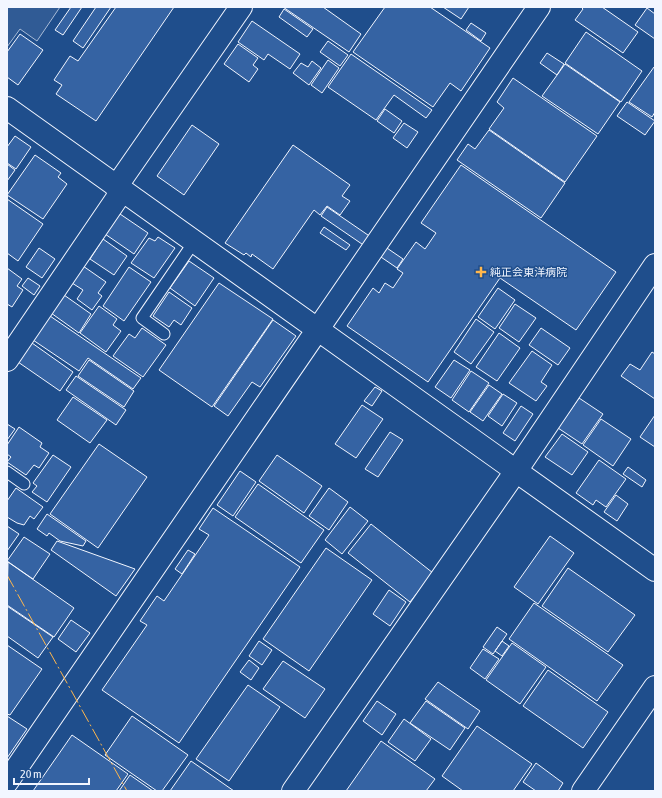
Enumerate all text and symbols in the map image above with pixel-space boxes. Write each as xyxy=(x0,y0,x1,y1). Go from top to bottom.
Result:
marker: 純正会東洋病院 xyxy=(475,266,487,278)
place label: 純正会東洋病院 xyxy=(490,266,567,278)
scale bar xyxy=(14,760,89,786)
text: 20 m xyxy=(20,767,42,781)

